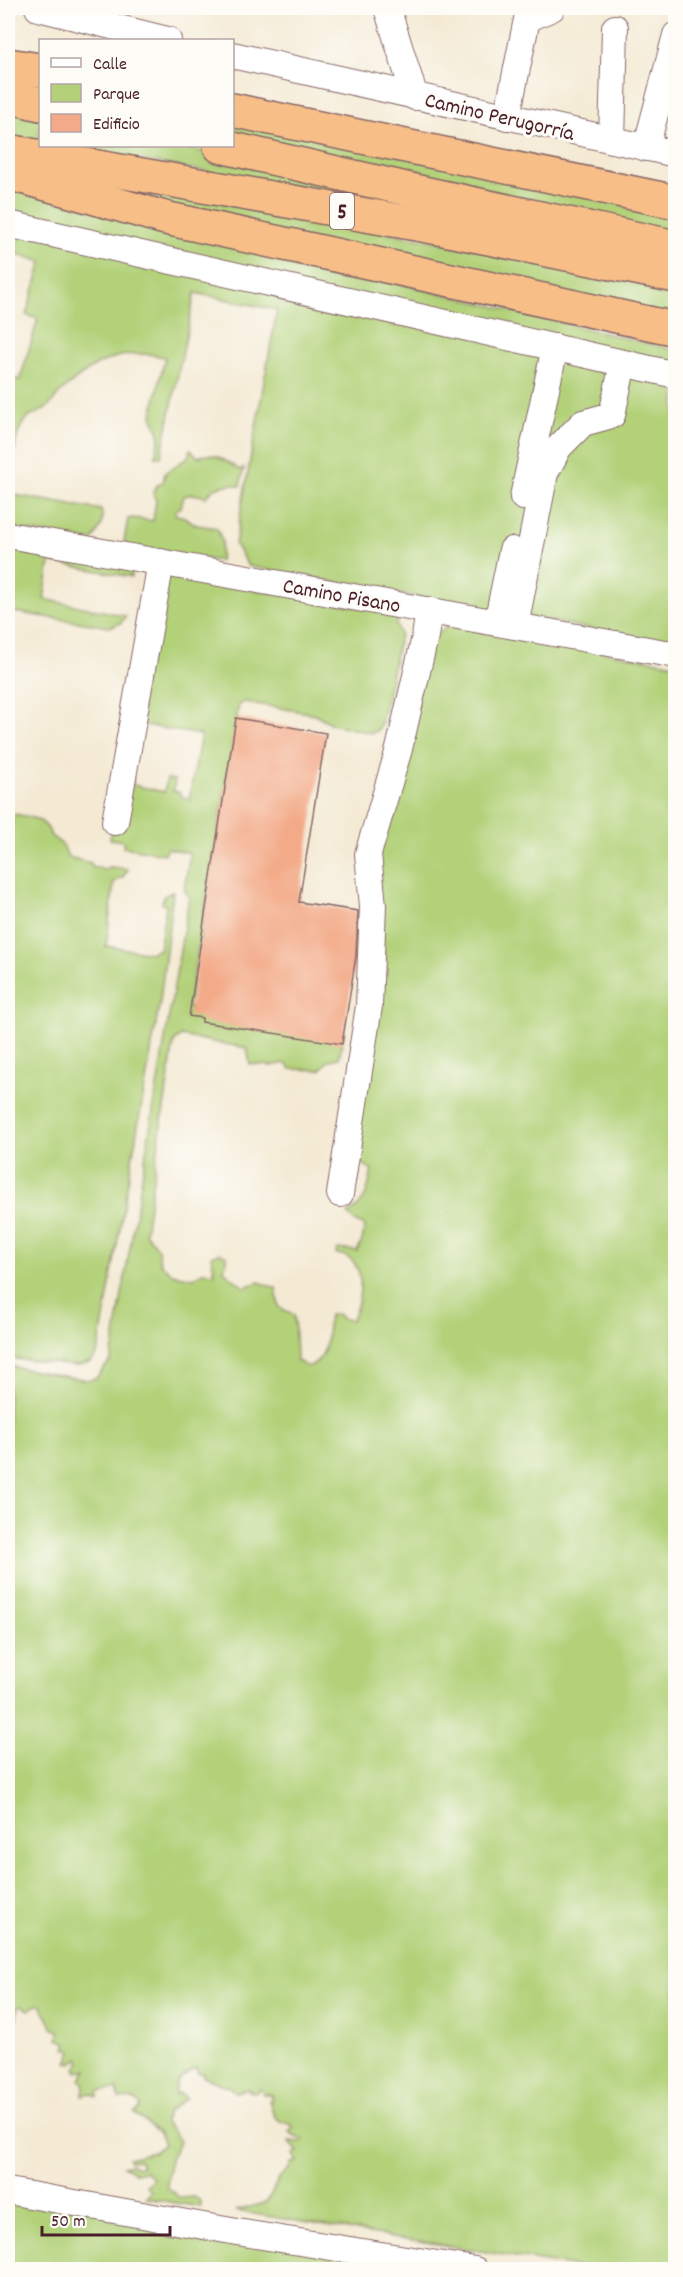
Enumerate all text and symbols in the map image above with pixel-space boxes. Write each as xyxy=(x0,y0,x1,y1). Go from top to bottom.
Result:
legend xyxy=(39,39,234,147)
text: Calle xyxy=(93,53,127,78)
text: Parque xyxy=(93,83,140,108)
street label: Camino Perugorría xyxy=(421,86,578,151)
text: Edificio xyxy=(93,113,140,138)
road number: 5 xyxy=(330,193,354,229)
street label: Camino Pisano xyxy=(280,572,403,623)
scale bar xyxy=(42,2199,170,2237)
text: 50 m xyxy=(51,2210,86,2235)

